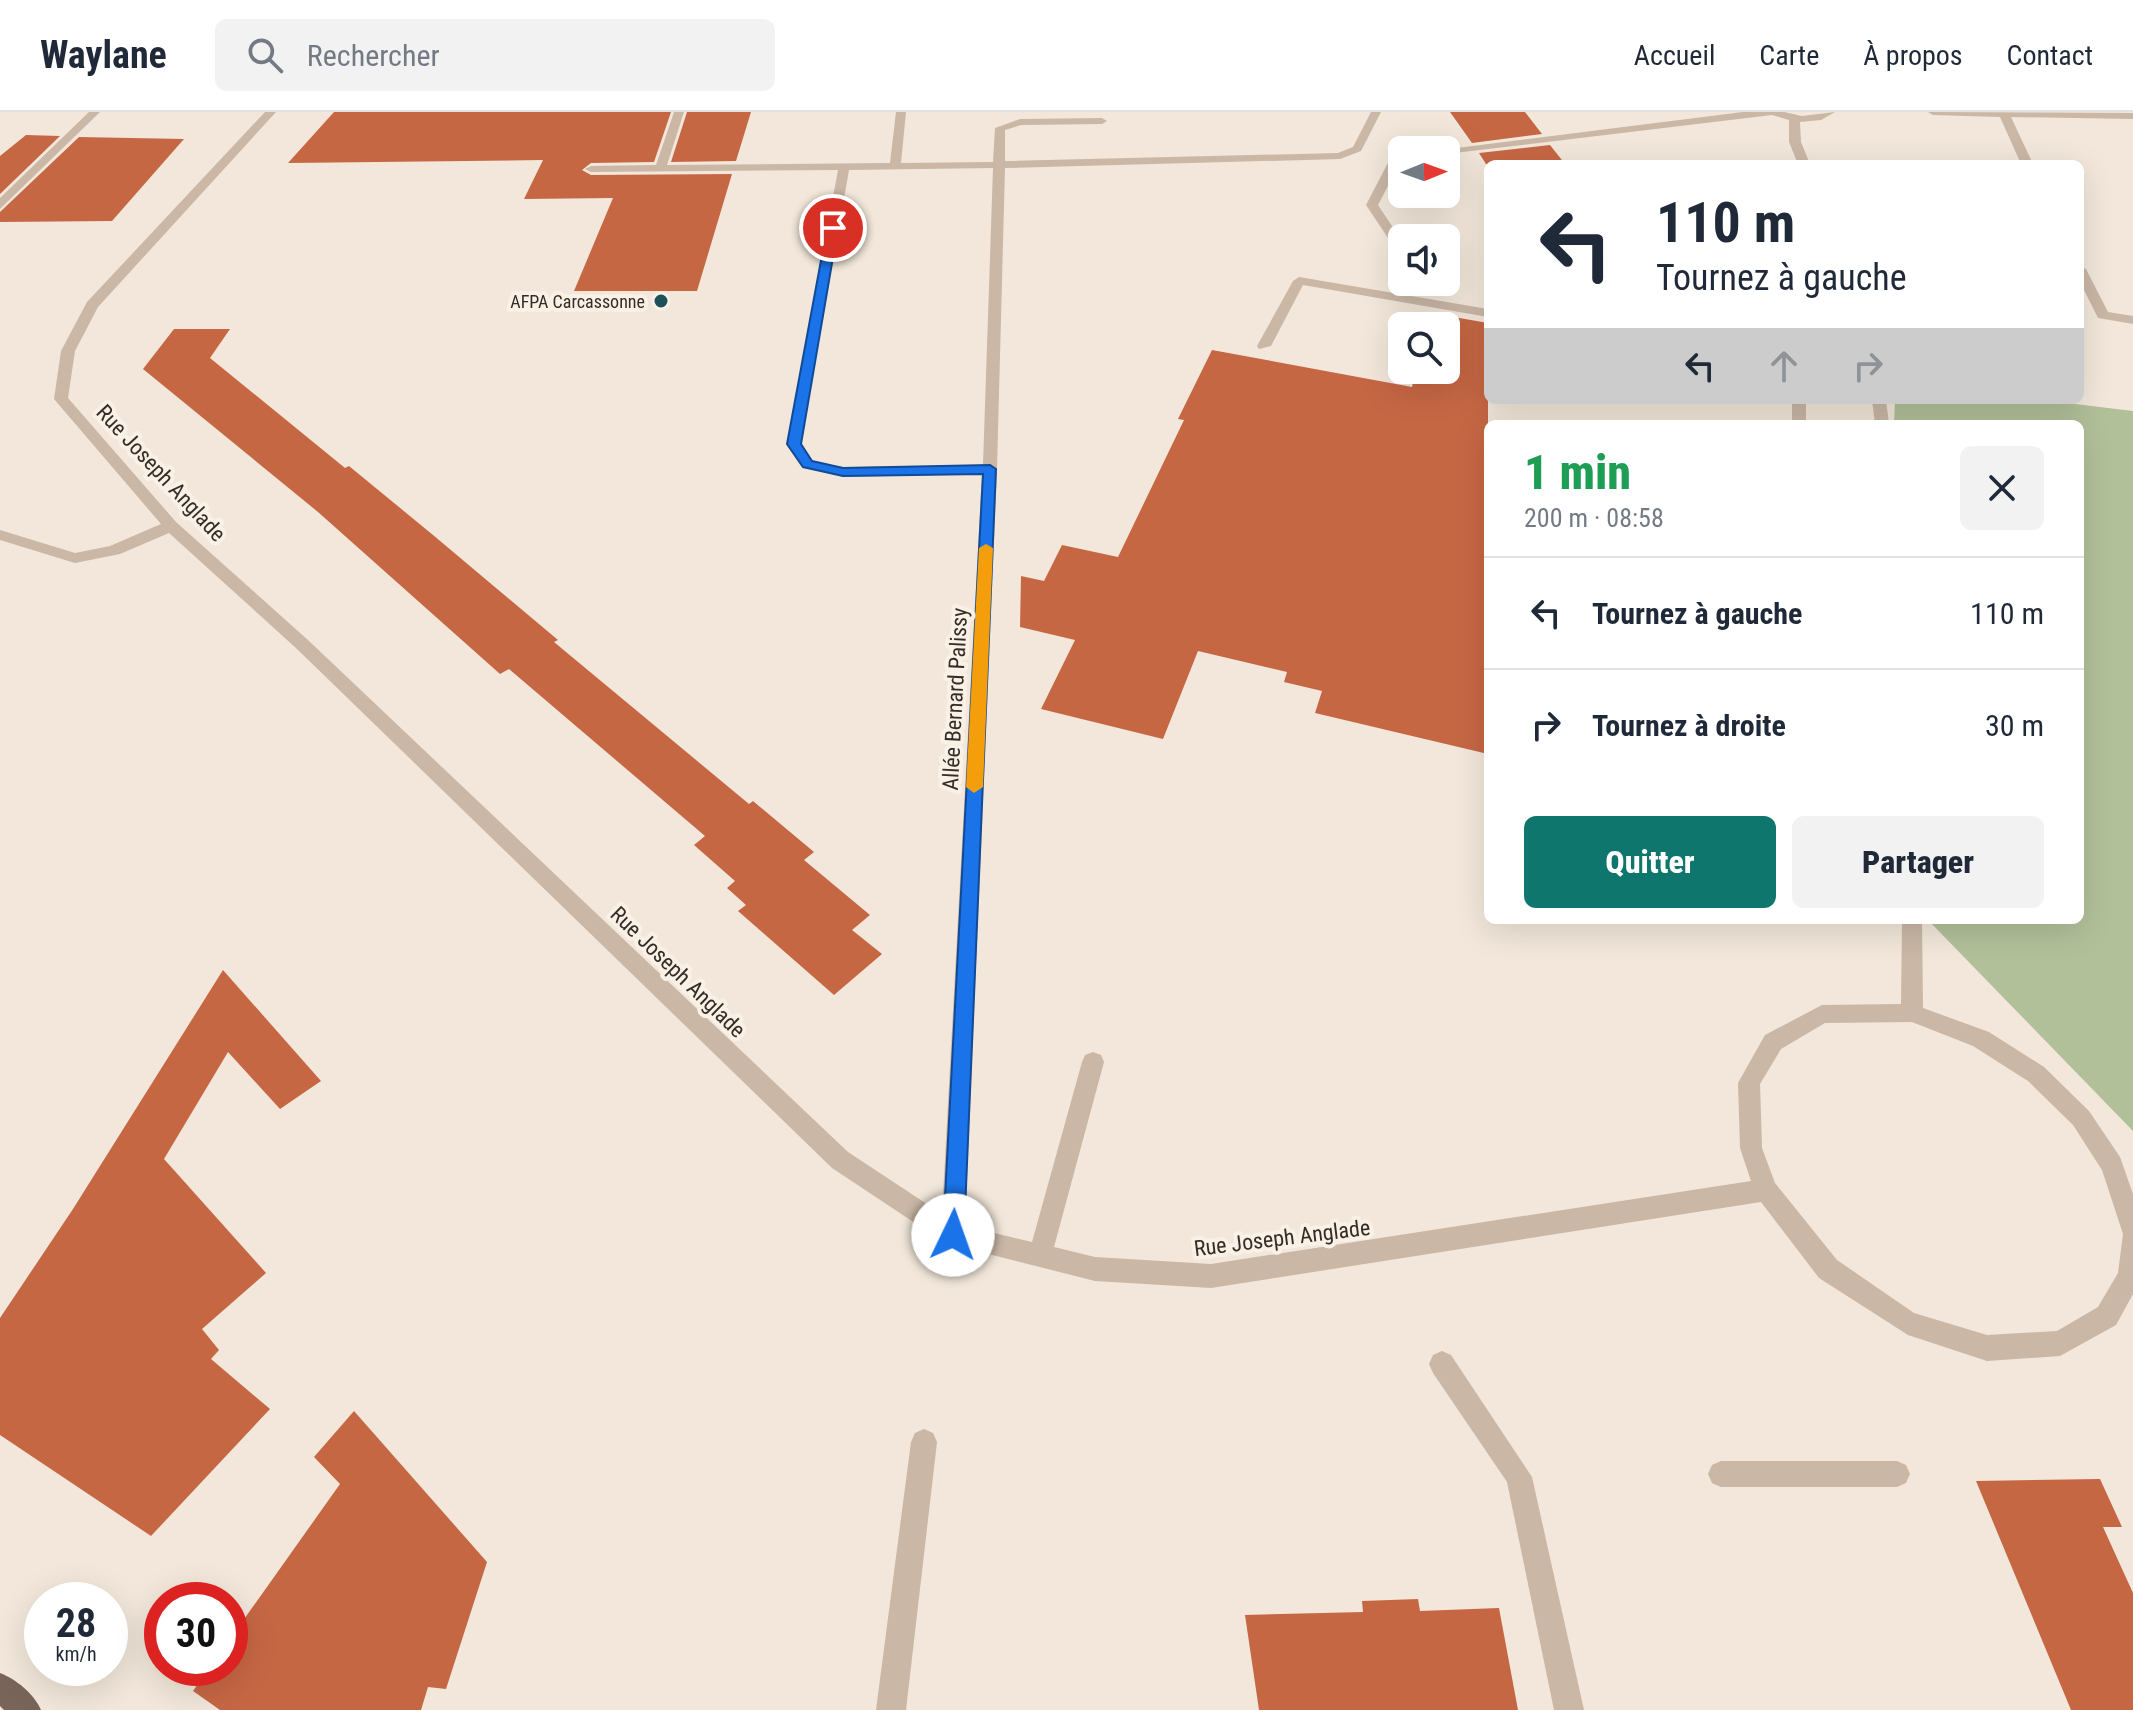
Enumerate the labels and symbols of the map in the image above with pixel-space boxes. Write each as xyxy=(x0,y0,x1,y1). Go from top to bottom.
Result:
north arrow xyxy=(1388,136,1460,208)
pin xyxy=(799,194,867,262)
place label: AFPA Carcassonne xyxy=(510,291,645,312)
marker: AFPA Carcassonne xyxy=(652,292,670,310)
street label: Rue Joseph Anglade xyxy=(91,400,231,546)
street label: Allée Bernard Palissy xyxy=(938,607,972,791)
street label: Rue Joseph Anglade xyxy=(606,901,750,1043)
position arrow xyxy=(911,1193,995,1277)
street label: Rue Joseph Anglade xyxy=(1193,1215,1371,1261)
speed limit sign: 30 xyxy=(144,1582,248,1686)

